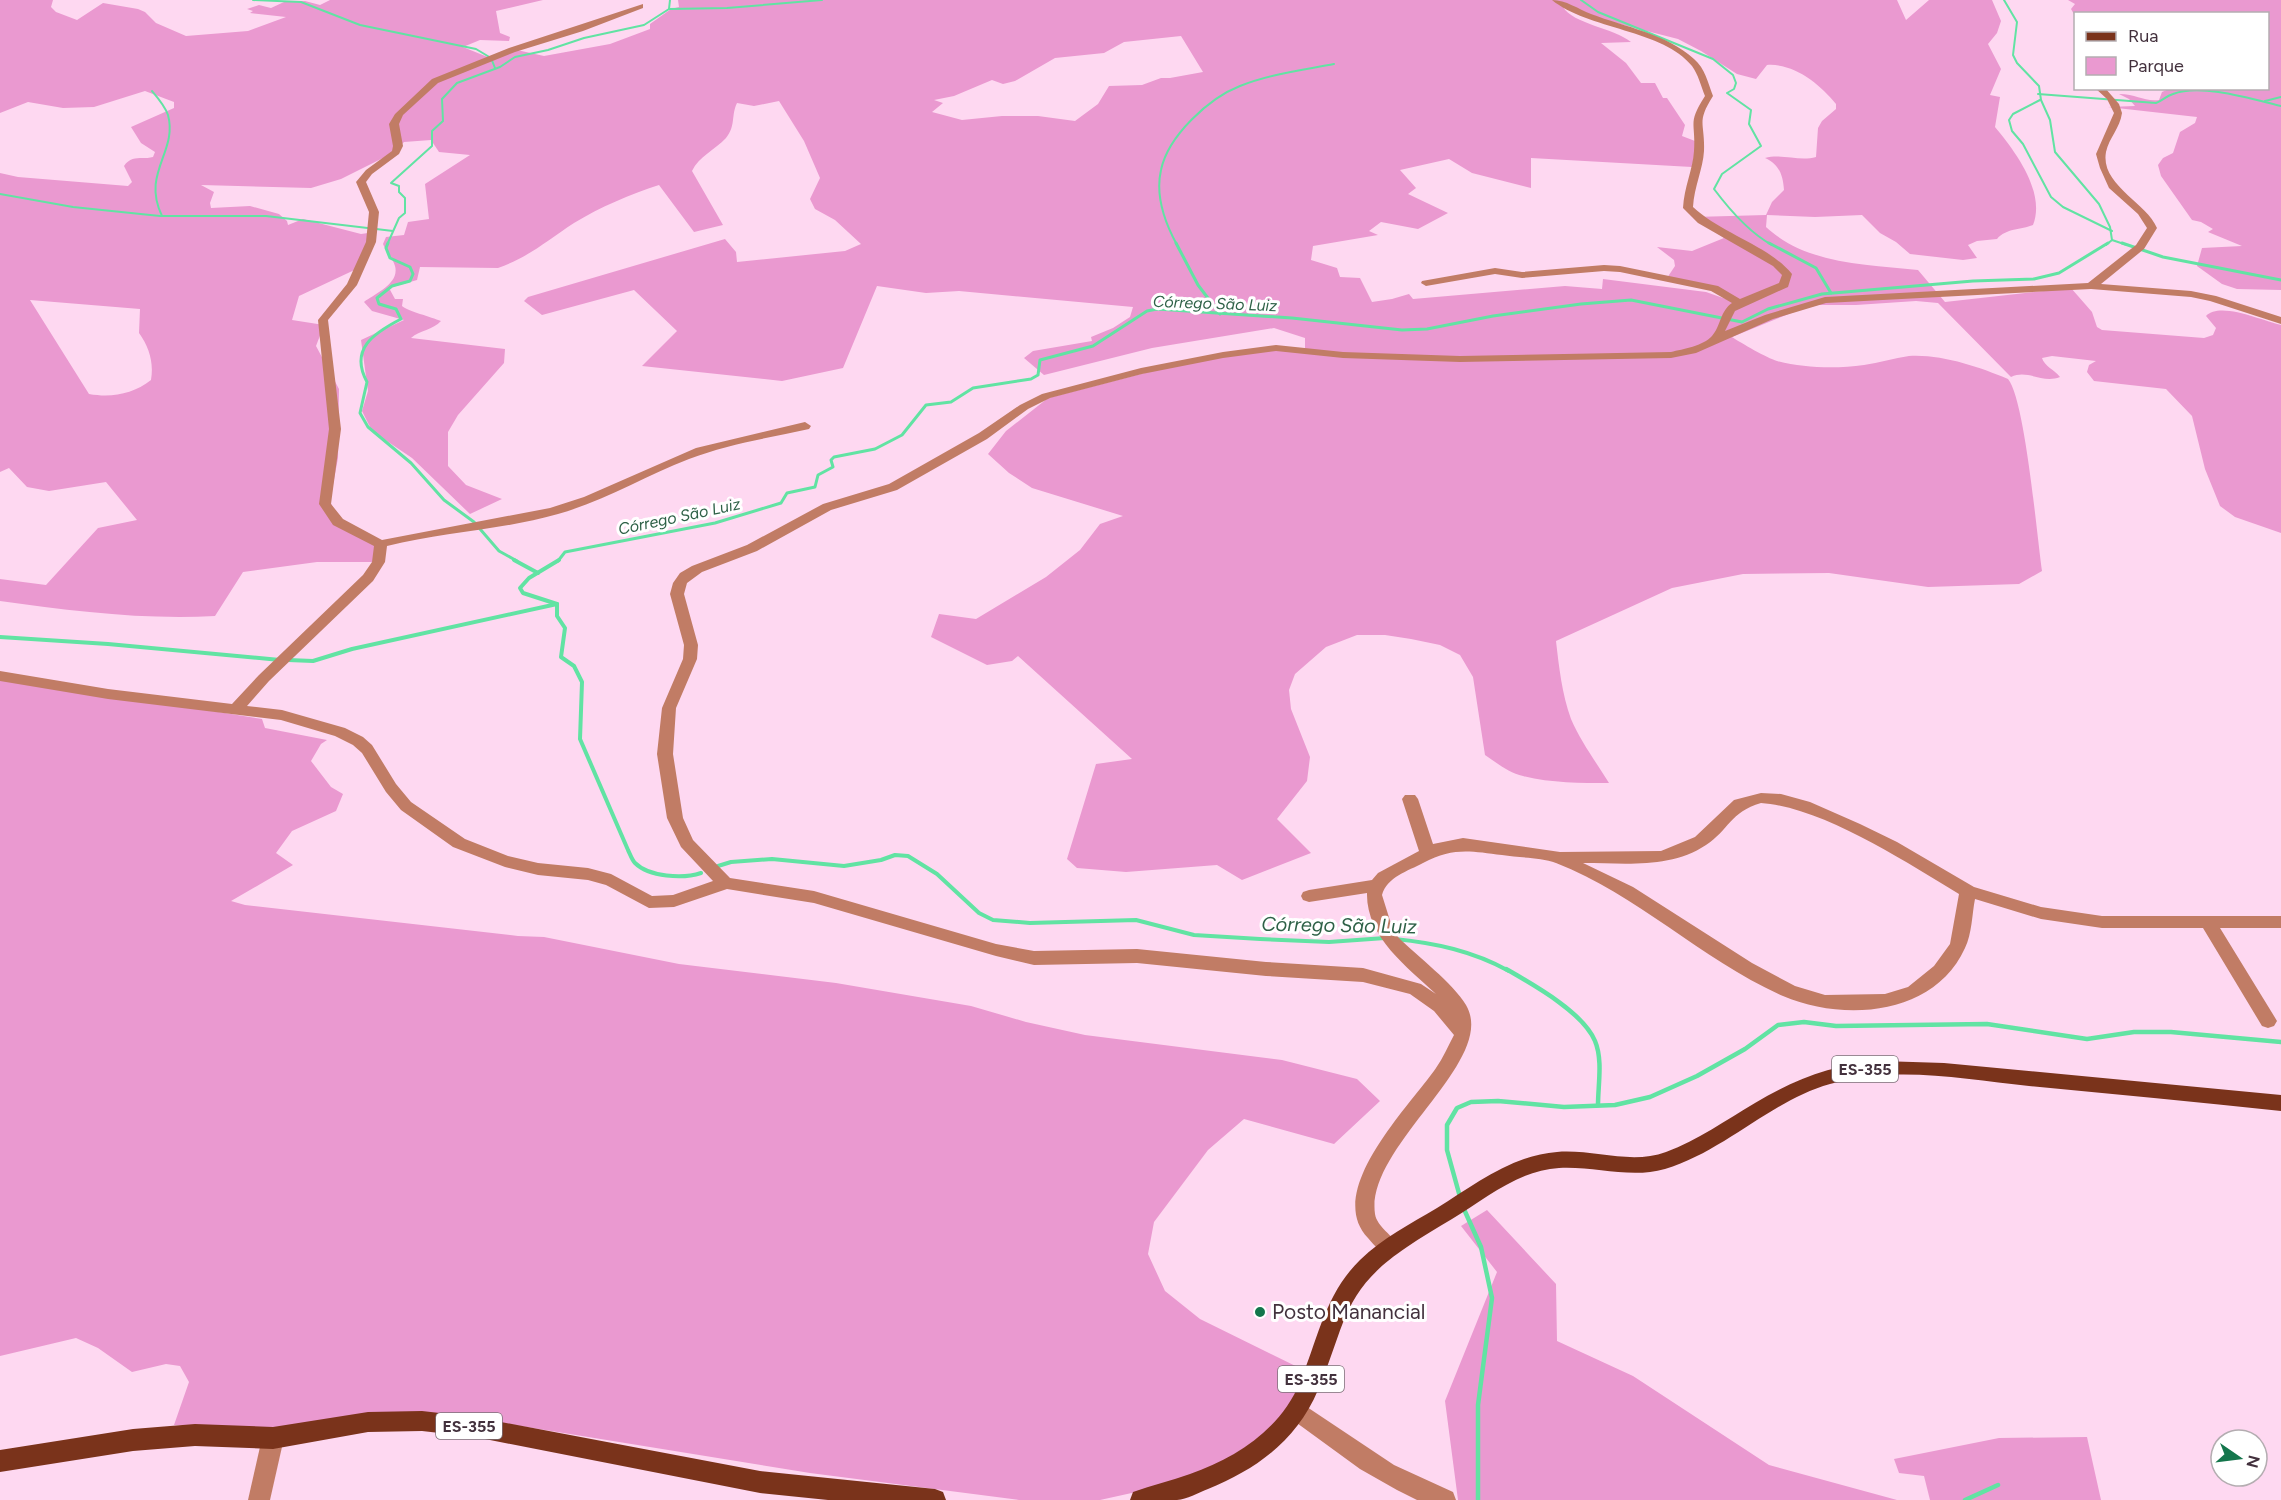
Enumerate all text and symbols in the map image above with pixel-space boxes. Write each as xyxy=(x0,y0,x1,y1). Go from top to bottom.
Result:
legend xyxy=(2074,12,2269,90)
text: Rua xyxy=(2128,25,2159,47)
text: Parque xyxy=(2128,55,2184,77)
water label: Córrego São Luiz xyxy=(1152,292,1278,315)
water label: Córrego São Luiz xyxy=(616,494,742,539)
water label: Córrego São Luiz xyxy=(1261,912,1417,938)
road number: ES-355 xyxy=(1832,1056,1898,1082)
place label: Posto Manancial xyxy=(1272,1299,1425,1324)
marker: Posto Manancial xyxy=(1253,1305,1267,1319)
road number: ES-355 xyxy=(1278,1366,1344,1392)
road number: ES-355 xyxy=(436,1413,502,1439)
north arrow xyxy=(2209,1428,2269,1488)
text: N xyxy=(2242,1453,2264,1470)

